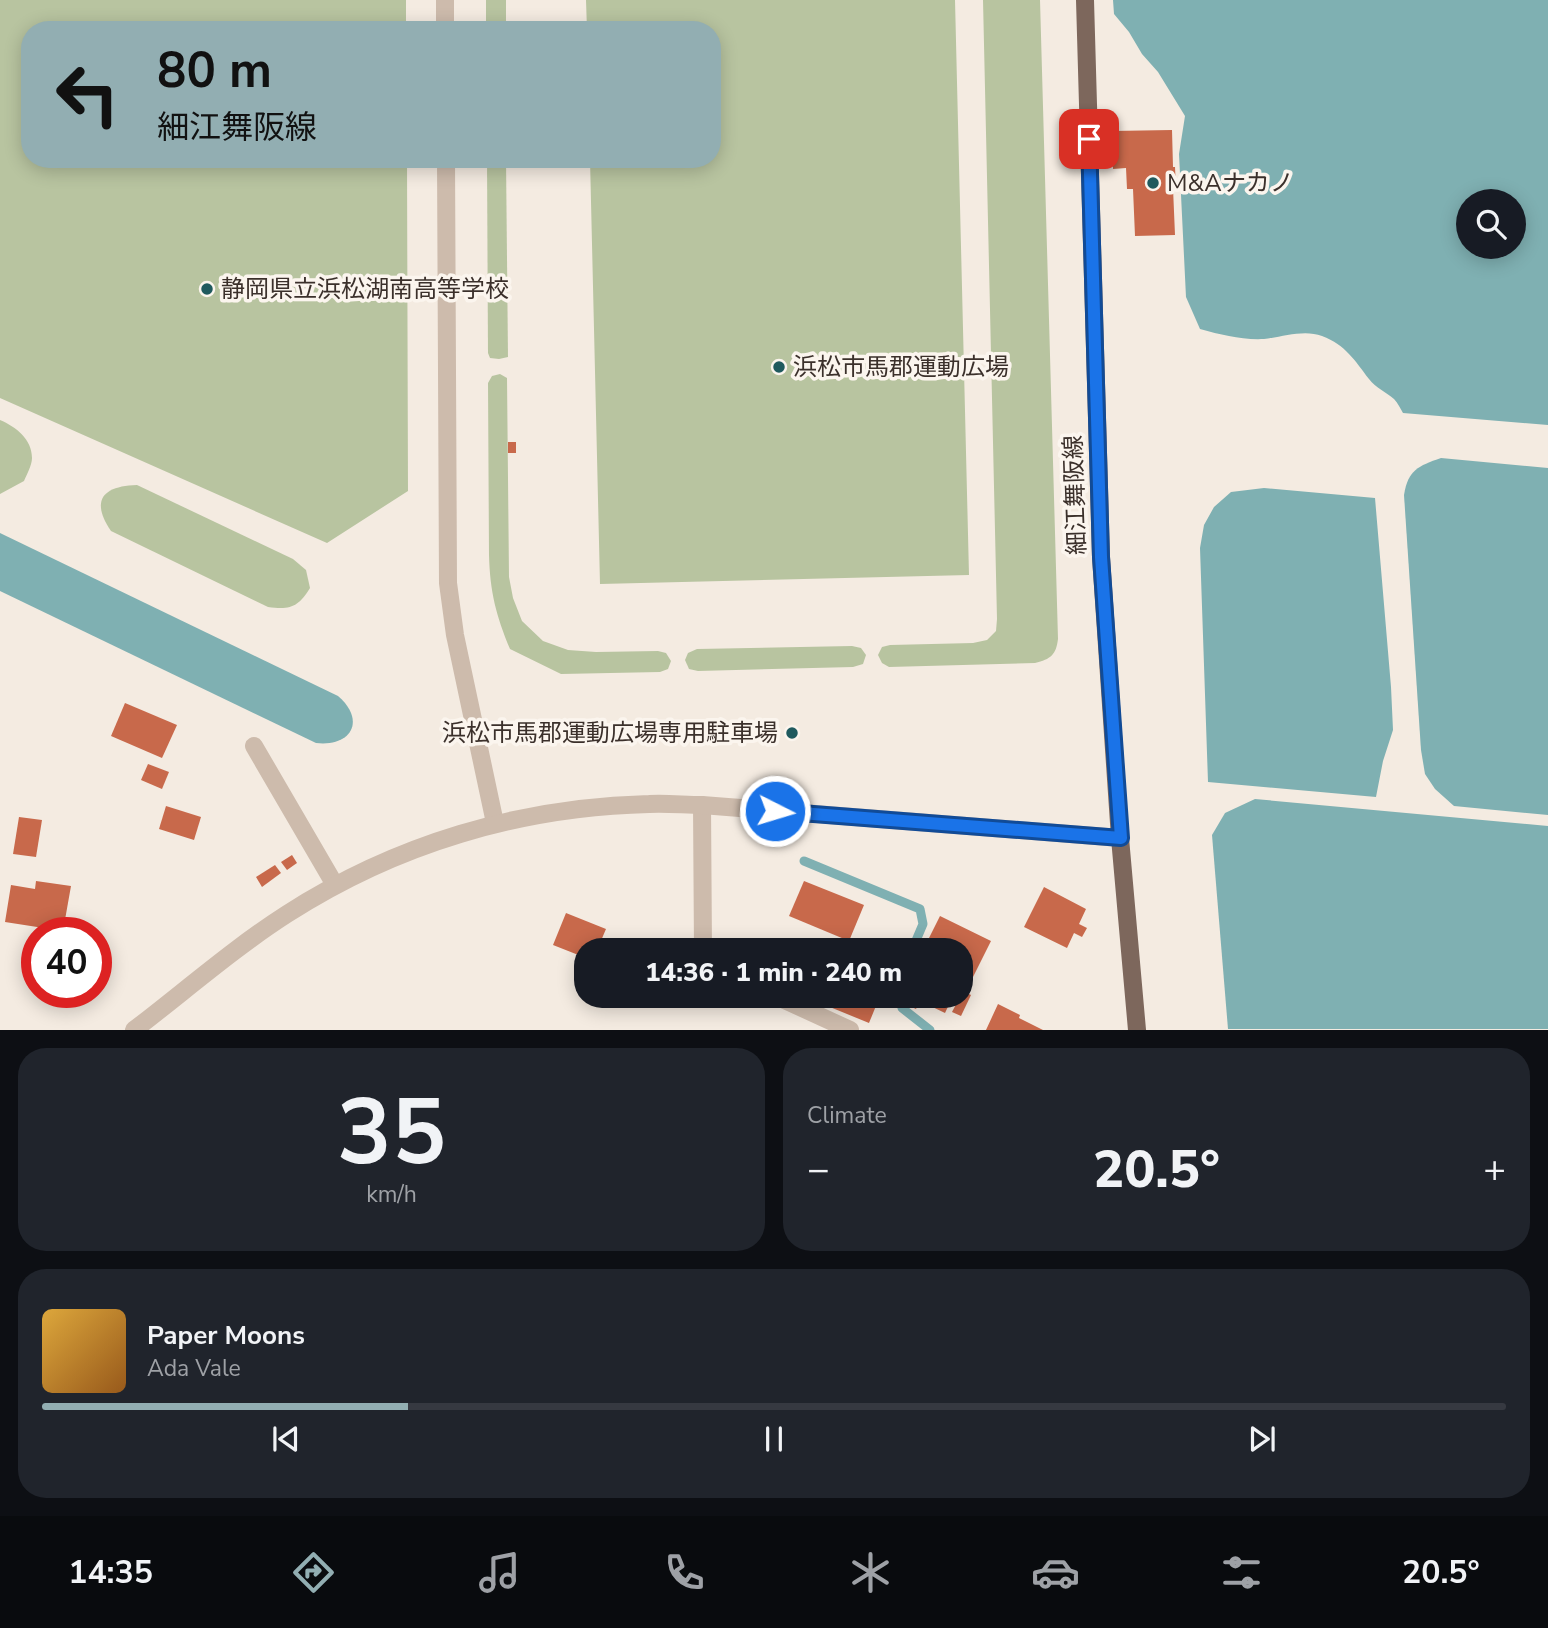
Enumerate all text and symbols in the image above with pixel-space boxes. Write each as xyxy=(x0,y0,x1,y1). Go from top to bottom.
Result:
text: 80 m xyxy=(157,37,272,104)
icon: left xyxy=(42,49,133,140)
text: 細江舞阪線 xyxy=(157,106,317,149)
pin xyxy=(1059,109,1119,169)
icon: arrive xyxy=(1070,120,1108,158)
place label: M&Aナカノ xyxy=(1167,167,1294,199)
marker: M&Aナカノ xyxy=(1145,175,1161,191)
map controls xyxy=(1456,189,1526,259)
button: search xyxy=(1456,189,1526,259)
place label: 静岡県立浜松湖南高等学校 xyxy=(221,273,509,305)
marker: 静岡県立浜松湖南高等学校 xyxy=(199,281,215,297)
place label: 浜松市馬郡運動広場 xyxy=(793,351,1009,383)
marker: 浜松市馬郡運動広場 xyxy=(771,359,787,375)
street label: 細江舞阪線 xyxy=(1057,434,1093,556)
place label: 浜松市馬郡運動広場専用駐車場 xyxy=(442,717,778,749)
marker: 浜松市馬郡運動広場専用駐車場 xyxy=(784,725,800,741)
position arrow xyxy=(738,774,812,848)
speed limit sign: 40 xyxy=(21,917,112,1008)
text: 14:36 · 1 min · 240 m xyxy=(645,955,902,990)
text: 35 xyxy=(337,1071,446,1195)
text: Climate xyxy=(807,1100,887,1131)
text: 20.5° xyxy=(1093,1134,1220,1205)
text: − xyxy=(807,1144,830,1195)
text: + xyxy=(1483,1144,1506,1195)
text: km/h xyxy=(366,1179,417,1210)
text: Paper Moons xyxy=(147,1318,305,1353)
text: Ada Vale xyxy=(147,1353,241,1384)
icon: previous xyxy=(267,1420,305,1458)
icon: pause xyxy=(755,1420,793,1458)
icon: next xyxy=(1243,1420,1281,1458)
icon: directions xyxy=(289,1548,338,1597)
icon: music xyxy=(475,1548,524,1597)
icon: phone xyxy=(660,1548,709,1597)
icon: climate xyxy=(846,1548,895,1597)
icon: car xyxy=(1031,1548,1080,1597)
icon: filters xyxy=(1217,1548,1266,1597)
text: 14:35 xyxy=(68,1551,153,1594)
text: 20.5° xyxy=(1402,1551,1480,1594)

